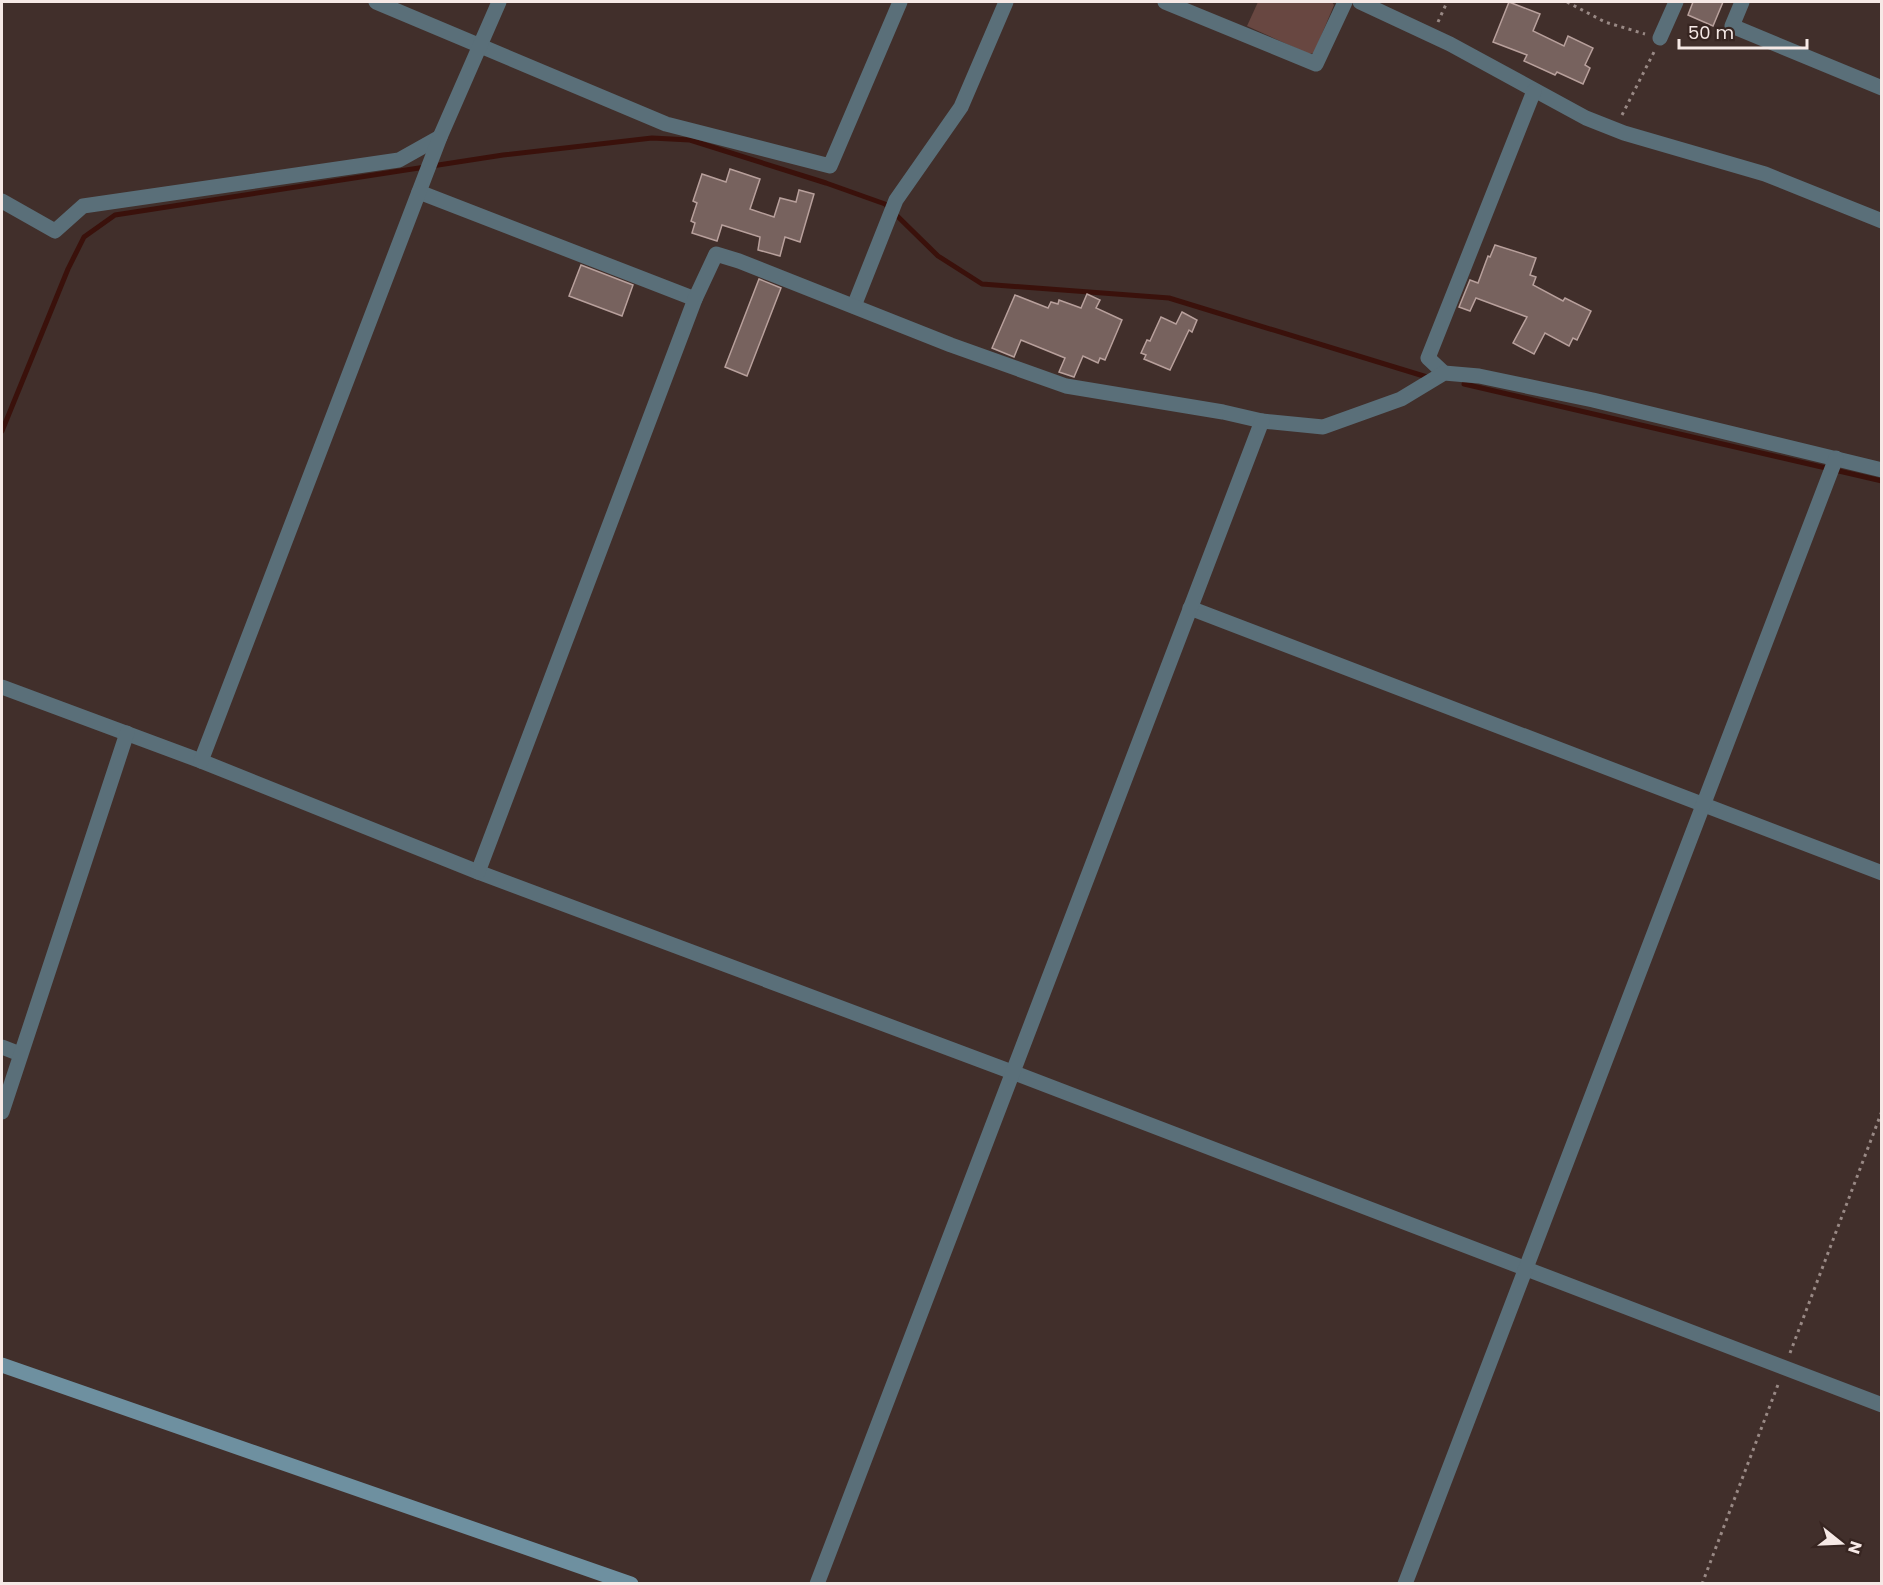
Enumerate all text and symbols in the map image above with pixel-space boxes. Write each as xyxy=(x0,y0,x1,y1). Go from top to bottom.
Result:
scale bar xyxy=(1679,12,1806,50)
text: 50 m xyxy=(1688,20,1734,45)
north arrow xyxy=(1811,1513,1871,1573)
text: N xyxy=(1842,1538,1868,1557)

